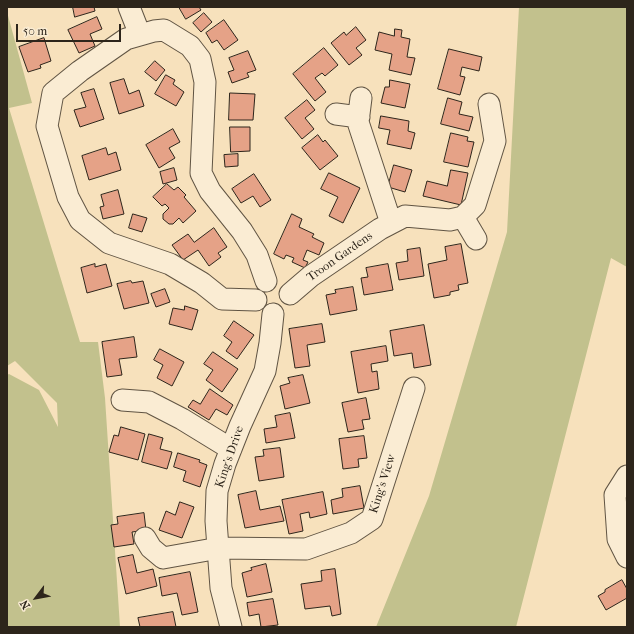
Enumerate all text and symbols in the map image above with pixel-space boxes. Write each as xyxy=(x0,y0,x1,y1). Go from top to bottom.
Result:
scale bar xyxy=(18,16,123,42)
text: 50 m xyxy=(23,24,47,38)
street label: Troon Gardens xyxy=(304,229,376,285)
street label: King's Drive xyxy=(213,424,247,490)
street label: King's View xyxy=(367,453,399,515)
north arrow xyxy=(16,578,56,618)
text: N xyxy=(18,598,33,612)

